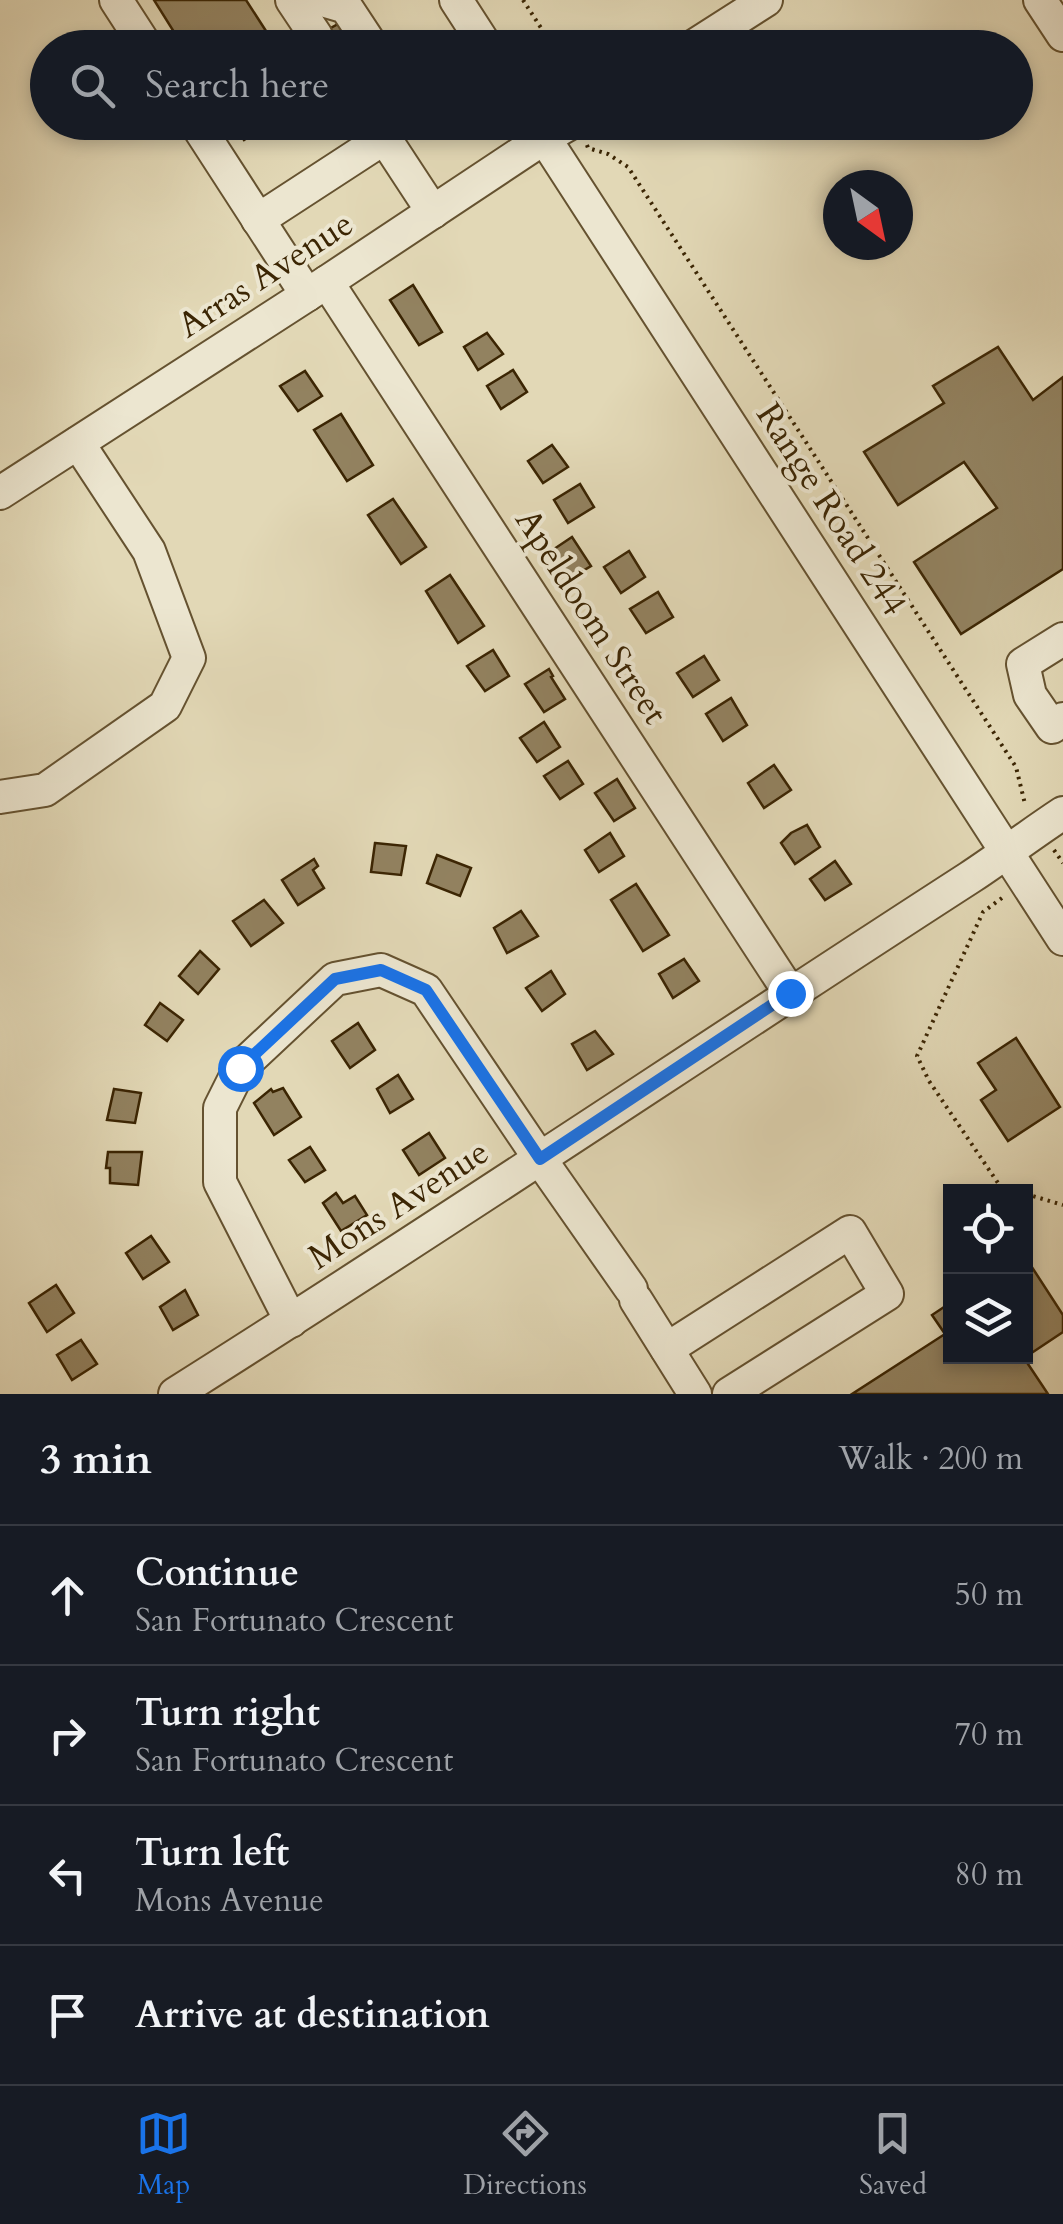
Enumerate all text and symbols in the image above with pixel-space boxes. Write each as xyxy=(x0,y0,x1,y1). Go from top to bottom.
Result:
search box xyxy=(30,30,1033,140)
icon: search xyxy=(65,58,120,113)
text: Search here xyxy=(145,59,329,111)
north arrow xyxy=(823,170,913,260)
street label: Arras Avenue xyxy=(169,200,363,349)
street label: Range Road 244 xyxy=(745,394,918,625)
street label: Apeldoom Street xyxy=(503,499,679,734)
route end xyxy=(768,971,814,1017)
route start xyxy=(218,1046,264,1092)
street label: Mons Avenue xyxy=(299,1129,498,1281)
map controls xyxy=(943,1184,1033,1364)
button: locate xyxy=(943,1184,1033,1274)
button: layers xyxy=(943,1274,1033,1364)
text: 3 min xyxy=(40,1431,152,1488)
text: Walk · 200 m xyxy=(838,1437,1023,1481)
text: Continue xyxy=(135,1547,299,1599)
icon: ahead xyxy=(40,1568,95,1623)
text: 50 m xyxy=(955,1573,1023,1617)
text: San Fortunato Crescent xyxy=(135,1599,453,1643)
text: Turn right xyxy=(135,1687,320,1739)
icon: right xyxy=(40,1708,95,1763)
text: 70 m xyxy=(955,1713,1023,1757)
text: San Fortunato Crescent xyxy=(135,1739,453,1783)
text: Turn left xyxy=(135,1827,289,1879)
icon: left xyxy=(40,1848,95,1903)
text: 80 m xyxy=(955,1853,1023,1897)
text: Mons Avenue xyxy=(135,1879,324,1923)
icon: arrive xyxy=(40,1988,95,2043)
text: Arrive at destination xyxy=(135,1989,490,2041)
tab: Map xyxy=(136,2106,191,2204)
tab: Directions xyxy=(463,2106,587,2204)
tab: Saved xyxy=(859,2106,927,2204)

